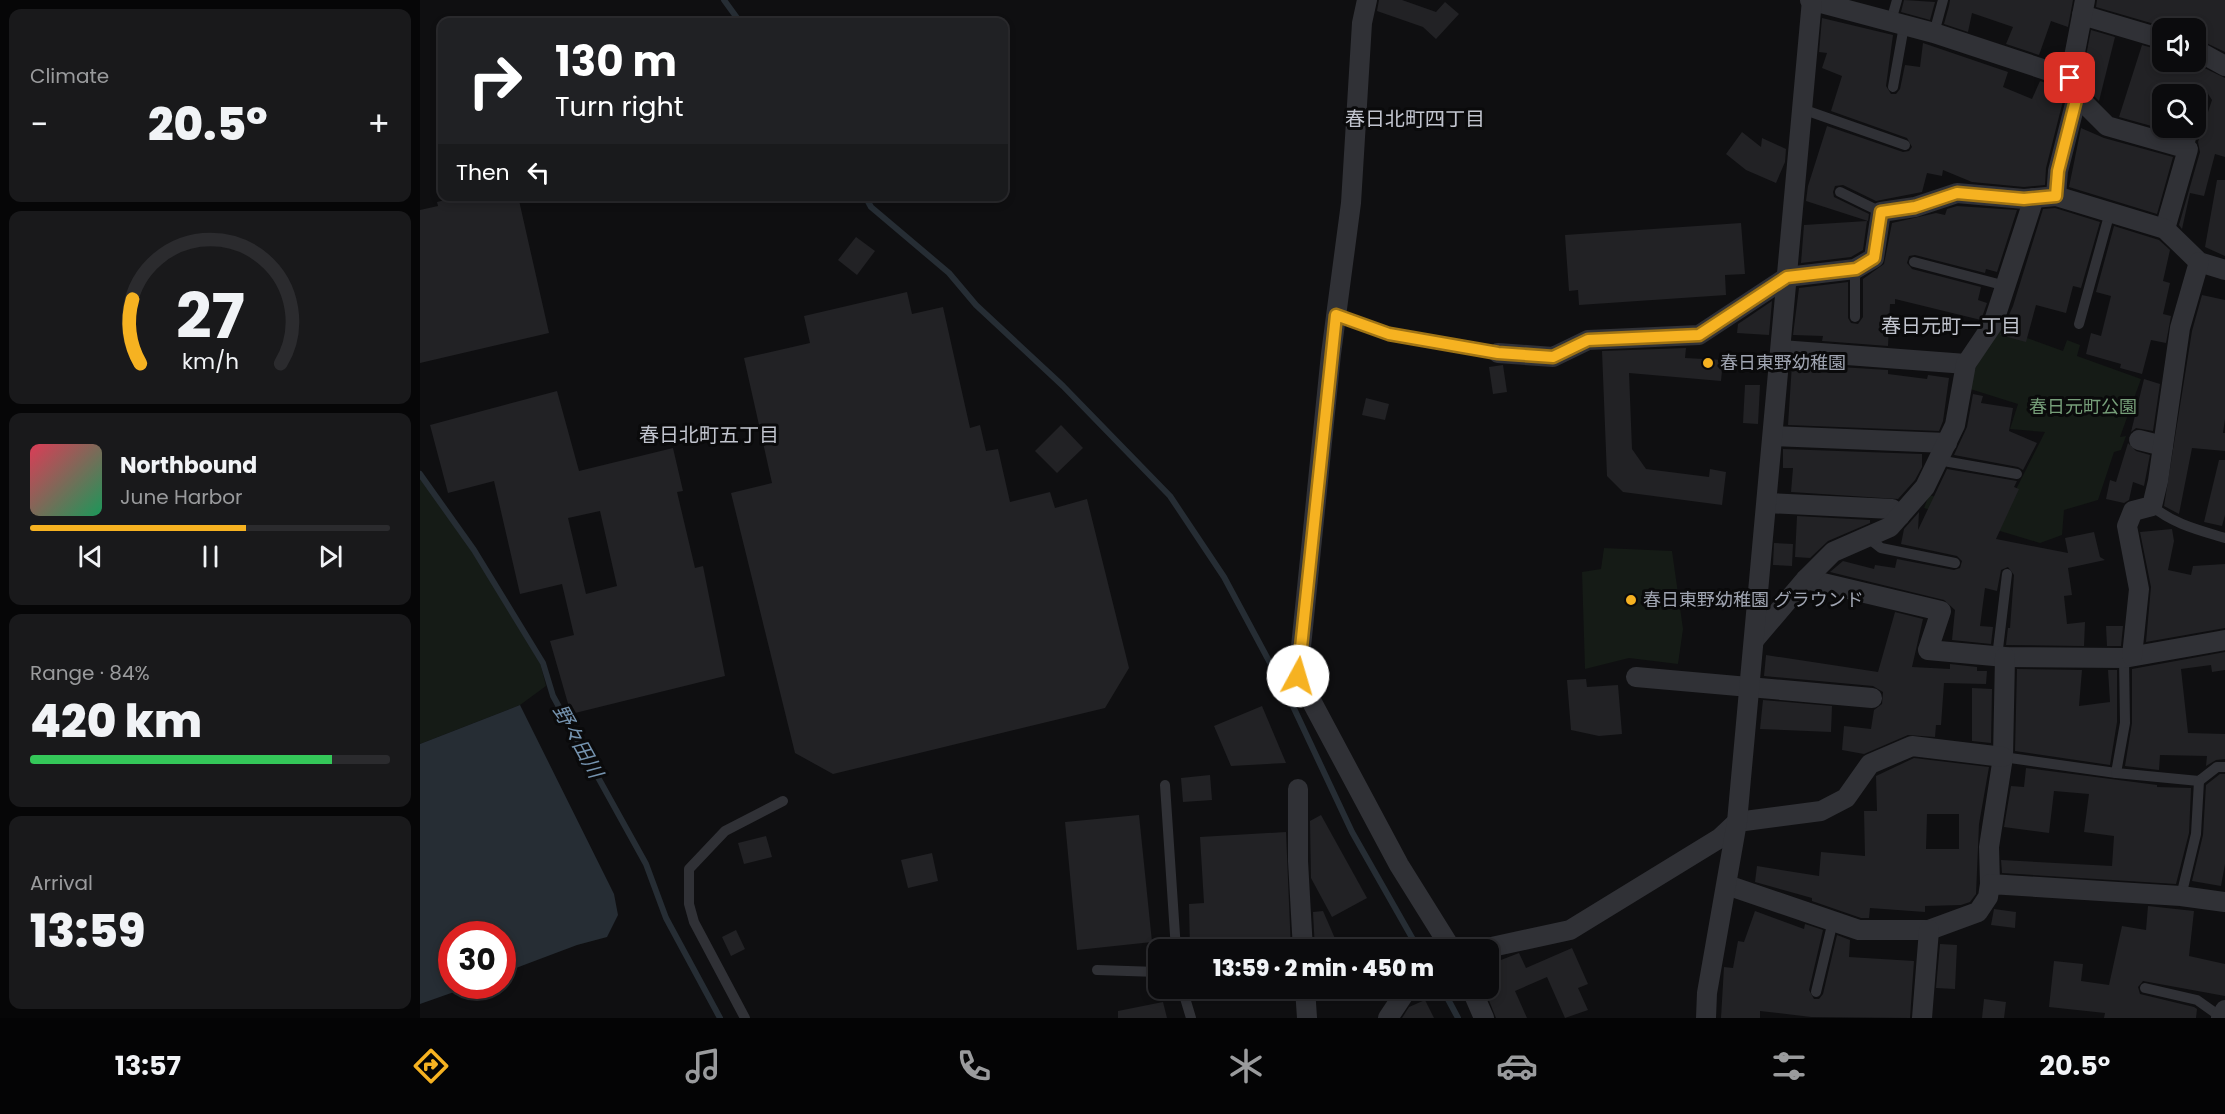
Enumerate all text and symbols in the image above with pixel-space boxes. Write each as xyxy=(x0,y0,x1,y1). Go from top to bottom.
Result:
map controls xyxy=(2152,18,2206,138)
button: sound xyxy=(2152,18,2206,72)
text: 130 m xyxy=(555,32,677,91)
icon: right xyxy=(456,42,534,120)
pin xyxy=(2044,52,2095,103)
icon: arrive xyxy=(2053,61,2086,94)
text: Climate xyxy=(30,62,109,90)
button: search xyxy=(2152,84,2206,138)
text: Turn right xyxy=(555,88,684,125)
text: 20.5° xyxy=(148,93,268,156)
text: − xyxy=(30,101,48,148)
text: + xyxy=(367,101,390,148)
district label: 春日北町四丁目 xyxy=(1345,105,1485,133)
icon: left xyxy=(522,156,555,189)
text: Then xyxy=(456,157,510,188)
text: 27 xyxy=(175,272,245,360)
district label: 春日元町一丁目 xyxy=(1881,312,2021,340)
text: km/h xyxy=(181,347,239,378)
place label: 春日東野幼稚園 xyxy=(1720,350,1846,375)
marker: 春日東野幼稚園 xyxy=(1701,356,1715,370)
park label: 春日元町公園 xyxy=(2029,394,2137,419)
district label: 春日北町五丁目 xyxy=(639,421,779,449)
text: Northbound xyxy=(120,450,257,481)
text: June Harbor xyxy=(120,483,243,511)
icon: previous xyxy=(74,540,107,573)
icon: pause xyxy=(194,540,227,573)
icon: next xyxy=(314,540,347,573)
place label: 春日東野幼稚園 グラウンド xyxy=(1643,587,1864,612)
marker: 春日東野幼稚園 グラウンド xyxy=(1624,593,1638,607)
position arrow xyxy=(1266,644,1330,708)
text: Range · 84% xyxy=(30,659,150,687)
text: 420 km xyxy=(30,690,202,753)
water label: 野々田川 xyxy=(546,699,611,785)
text: Arrival xyxy=(30,869,93,897)
text: 13:59 xyxy=(30,900,145,963)
speed limit sign: 30 xyxy=(438,921,516,999)
text: 13:59 · 2 min · 450 m xyxy=(1213,953,1434,984)
icon: directions xyxy=(410,1045,452,1087)
icon: music xyxy=(682,1045,724,1087)
icon: phone xyxy=(953,1045,995,1087)
icon: climate xyxy=(1225,1045,1267,1087)
icon: car xyxy=(1496,1045,1538,1087)
icon: filters xyxy=(1768,1045,1810,1087)
text: 13:57 xyxy=(115,1047,181,1084)
text: 20.5° xyxy=(2040,1047,2110,1084)

